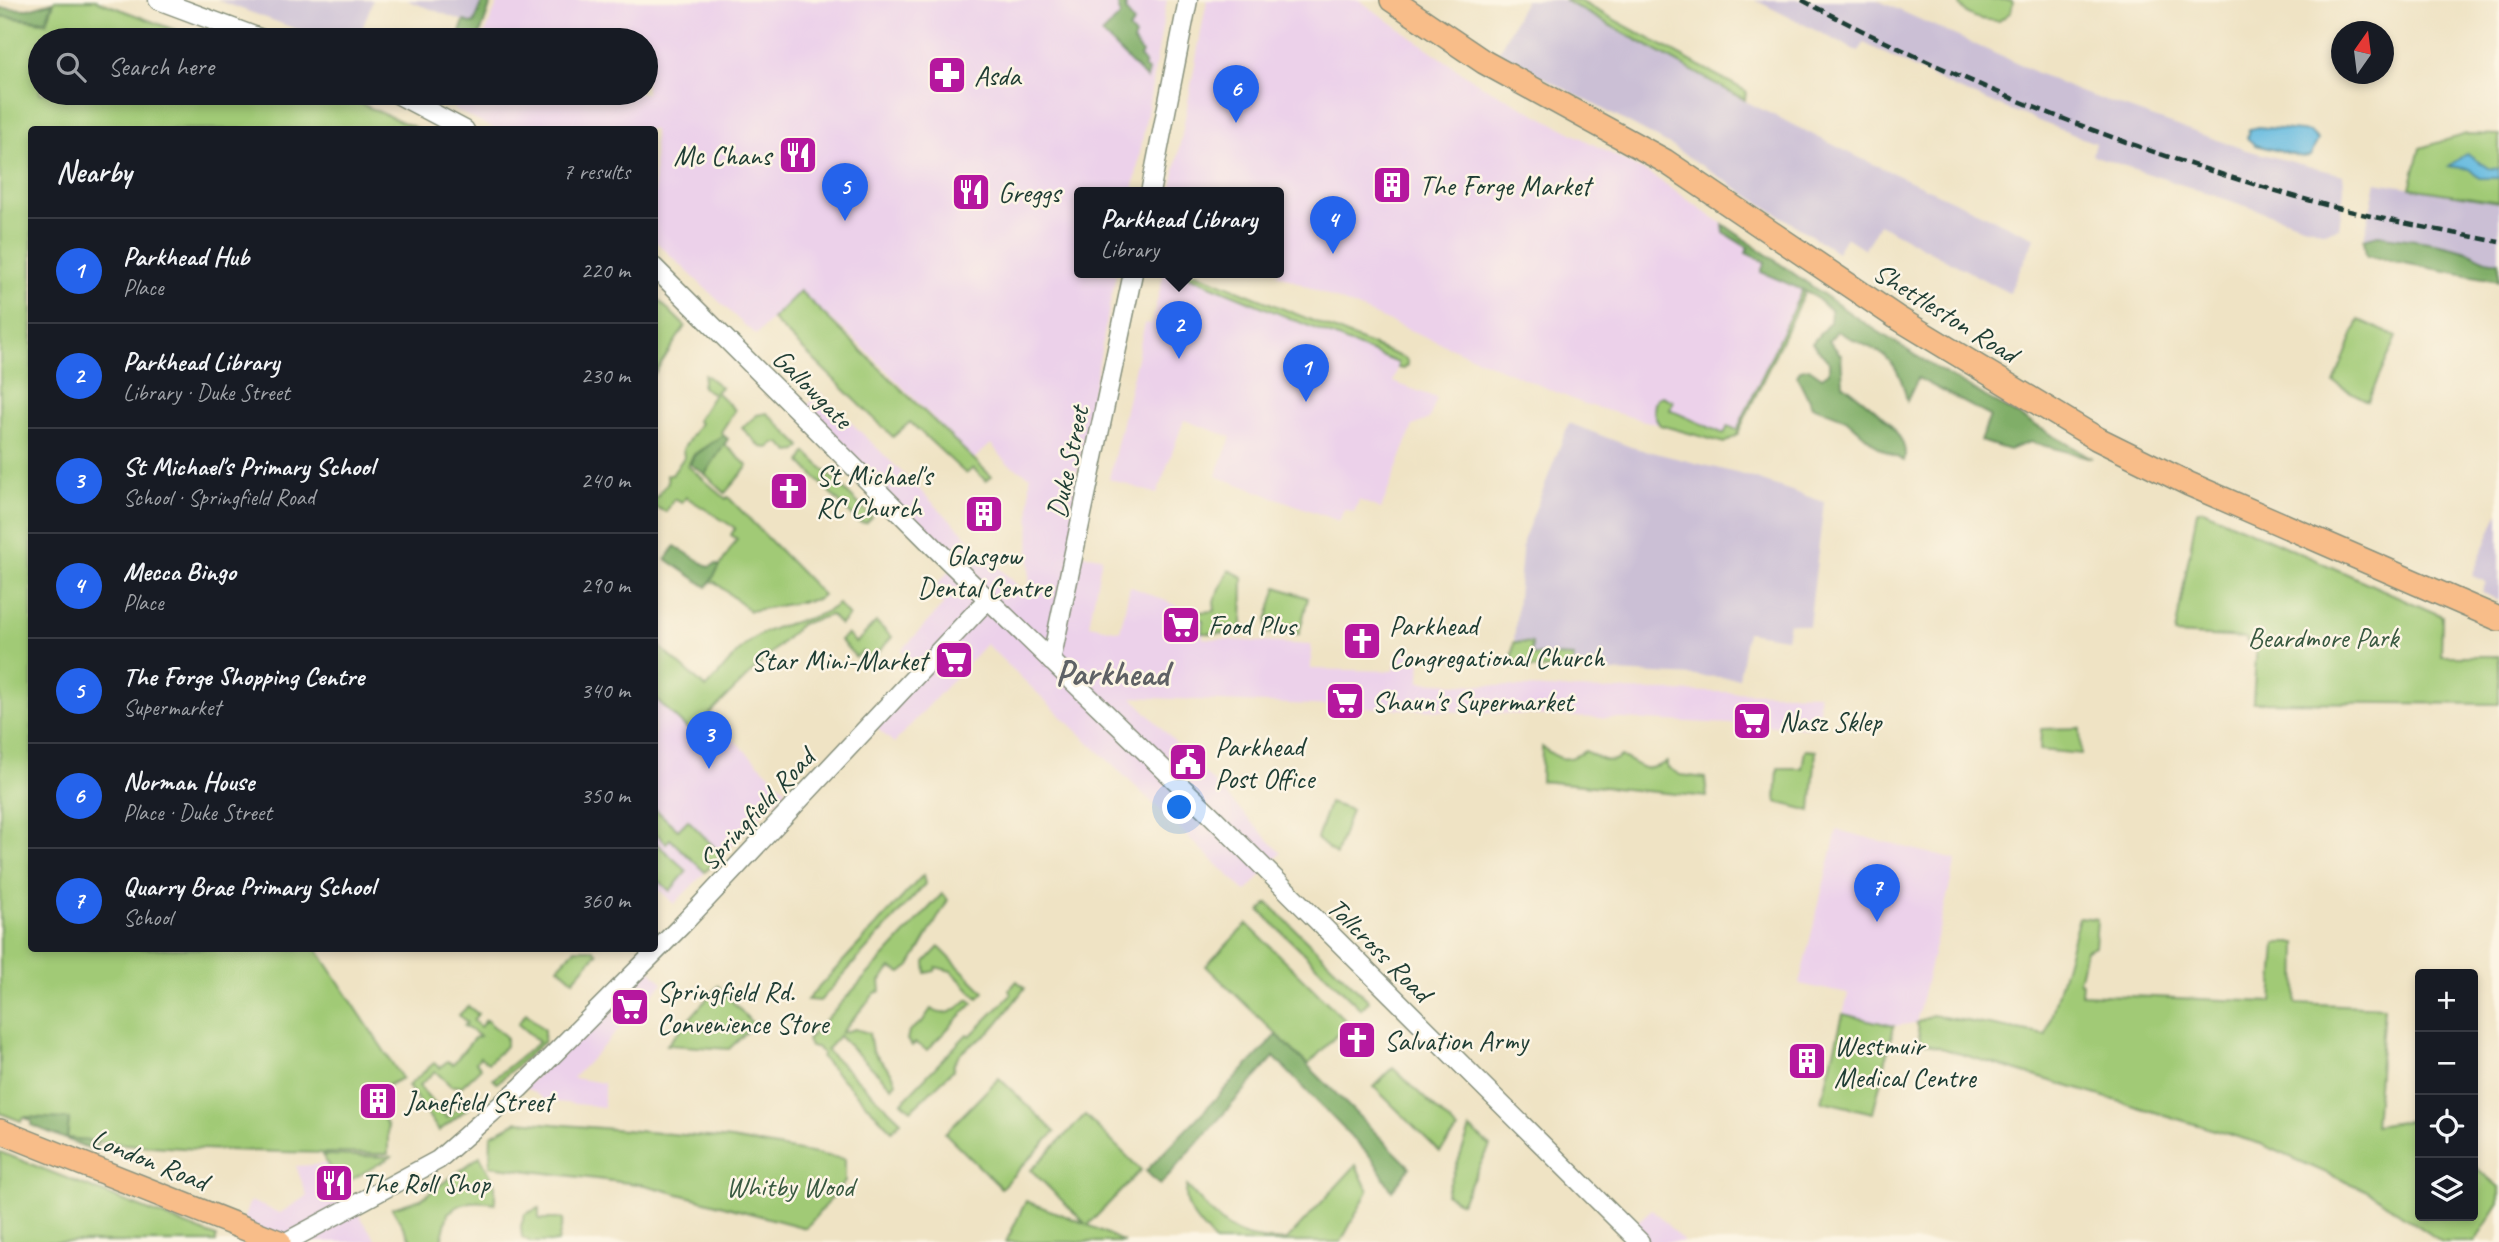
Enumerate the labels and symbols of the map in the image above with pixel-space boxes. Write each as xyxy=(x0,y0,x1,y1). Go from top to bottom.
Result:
north arrow xyxy=(2331,21,2394,84)
pharmacy icon: Asda xyxy=(926,54,968,96)
place label: Asda xyxy=(974,58,1022,93)
pin: 6 xyxy=(1213,65,1259,123)
restaurant icon: Mc Chans xyxy=(777,134,819,176)
place label: Mc Chans xyxy=(674,138,773,173)
pin: 5 xyxy=(822,163,868,221)
building icon: The Forge Market xyxy=(1371,164,1413,206)
place label: The Forge Market xyxy=(1419,168,1594,203)
restaurant icon: Greggs xyxy=(950,171,992,213)
place label: Greggs xyxy=(998,175,1063,210)
pin: 4 xyxy=(1310,196,1356,254)
street label: Shettleston Road xyxy=(1867,254,2028,373)
pin: 2 xyxy=(1156,301,1202,359)
street label: Gallowgate xyxy=(765,341,862,437)
pin: 1 xyxy=(1283,344,1329,402)
street label: Duke Street xyxy=(1039,400,1097,521)
place label: St Michael's RC Church xyxy=(816,458,934,525)
church icon: St Michael's RC Church xyxy=(768,470,810,512)
building icon: Glasgow Dental Centre xyxy=(963,493,1005,535)
place label: Glasgow Dental Centre xyxy=(917,538,1053,605)
supermarket icon: Food Plus xyxy=(1160,604,1202,646)
place label: Food Plus xyxy=(1208,608,1298,643)
place label: Parkhead Congregational Church xyxy=(1389,608,1606,675)
church icon: Parkhead Congregational Church xyxy=(1341,620,1383,662)
park label: Beardmore Park xyxy=(2248,620,2400,655)
supermarket icon: Star Mini-Market xyxy=(933,639,975,681)
place label: Star Mini-Market xyxy=(751,643,931,678)
district label: Parkhead xyxy=(1056,651,1174,696)
supermarket icon: Shaun's Supermarket xyxy=(1324,680,1366,722)
place label: Shaun's Supermarket xyxy=(1372,684,1576,719)
supermarket icon: Nasz Sklep xyxy=(1731,700,1773,742)
place label: Nasz Sklep xyxy=(1779,704,1883,739)
pin: 3 xyxy=(686,711,732,769)
place label: Parkhead Post Office xyxy=(1215,729,1316,796)
street label: Springfield Road xyxy=(691,738,825,878)
public building icon: Parkhead Post Office xyxy=(1167,741,1209,783)
your location xyxy=(1162,790,1196,824)
pin: 7 xyxy=(1854,864,1900,922)
street label: Tollcross Road xyxy=(1320,890,1442,1012)
place label: Springfield Rd. Convenience Store xyxy=(657,974,830,1041)
supermarket icon: Springfield Rd. Convenience Store xyxy=(609,986,651,1028)
church icon: Salvation Army xyxy=(1336,1019,1378,1061)
place label: Salvation Army xyxy=(1384,1023,1530,1058)
place label: Westmuir Medical Centre xyxy=(1834,1028,1978,1095)
building icon: Westmuir Medical Centre xyxy=(1786,1040,1828,1082)
building icon: Janefield Street xyxy=(357,1080,399,1122)
place label: Janefield Street xyxy=(403,1084,556,1119)
street label: London Road xyxy=(86,1120,217,1200)
restaurant icon: The Roll Shop xyxy=(313,1162,355,1204)
place label: The Roll Shop xyxy=(361,1166,491,1201)
park label: Whitby Wood xyxy=(726,1169,858,1204)

